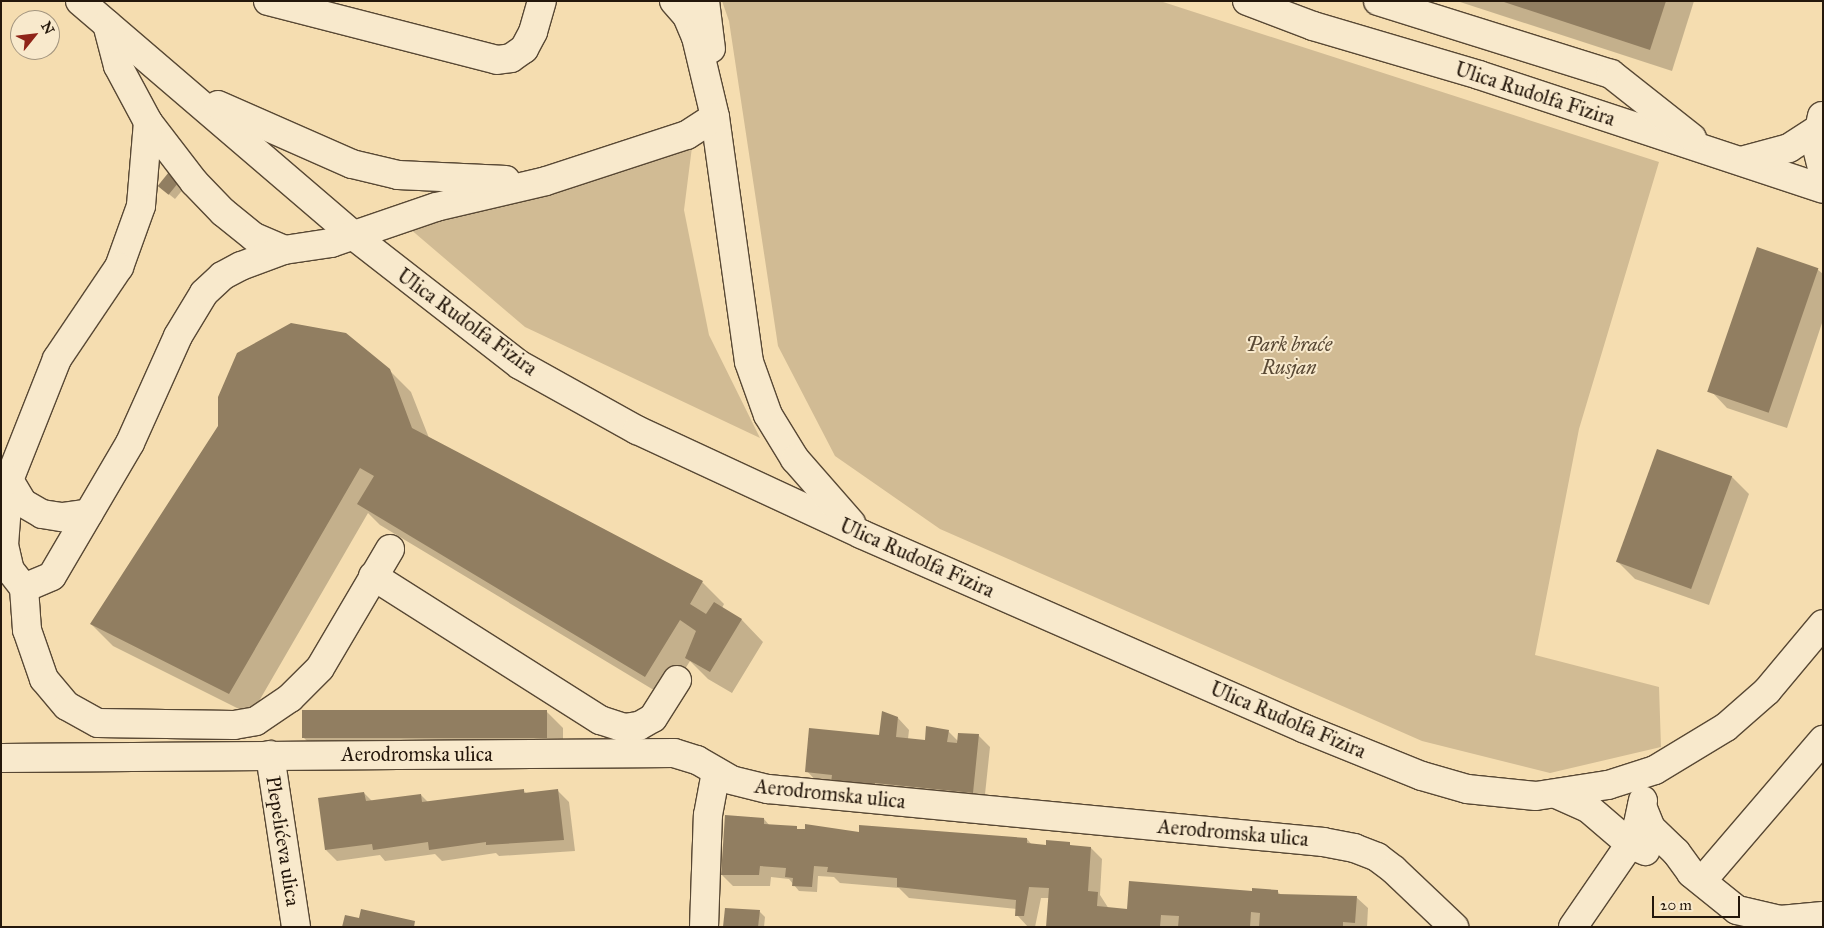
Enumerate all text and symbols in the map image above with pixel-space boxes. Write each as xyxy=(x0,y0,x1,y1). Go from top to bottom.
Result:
north arrow xyxy=(10,10,60,60)
text: N xyxy=(37,19,58,37)
street label: Ulica Rudolfa Fizira xyxy=(1452,57,1618,131)
street label: Ulica Rudolfa Fizira xyxy=(393,263,541,381)
park label: Park braće Rusjan xyxy=(1246,333,1332,380)
street label: Ulica Rudolfa Fizira xyxy=(836,513,998,603)
street label: Ulica Rudolfa Fizira xyxy=(1207,676,1369,764)
street label: Aerodromska ulica xyxy=(341,742,493,766)
street label: Plepelićeva ulica xyxy=(261,774,305,908)
street label: Aerodromska ulica xyxy=(753,774,907,814)
street label: Aerodromska ulica xyxy=(1157,814,1309,852)
scale bar xyxy=(1654,886,1742,918)
text: 20 m xyxy=(1660,896,1692,914)

